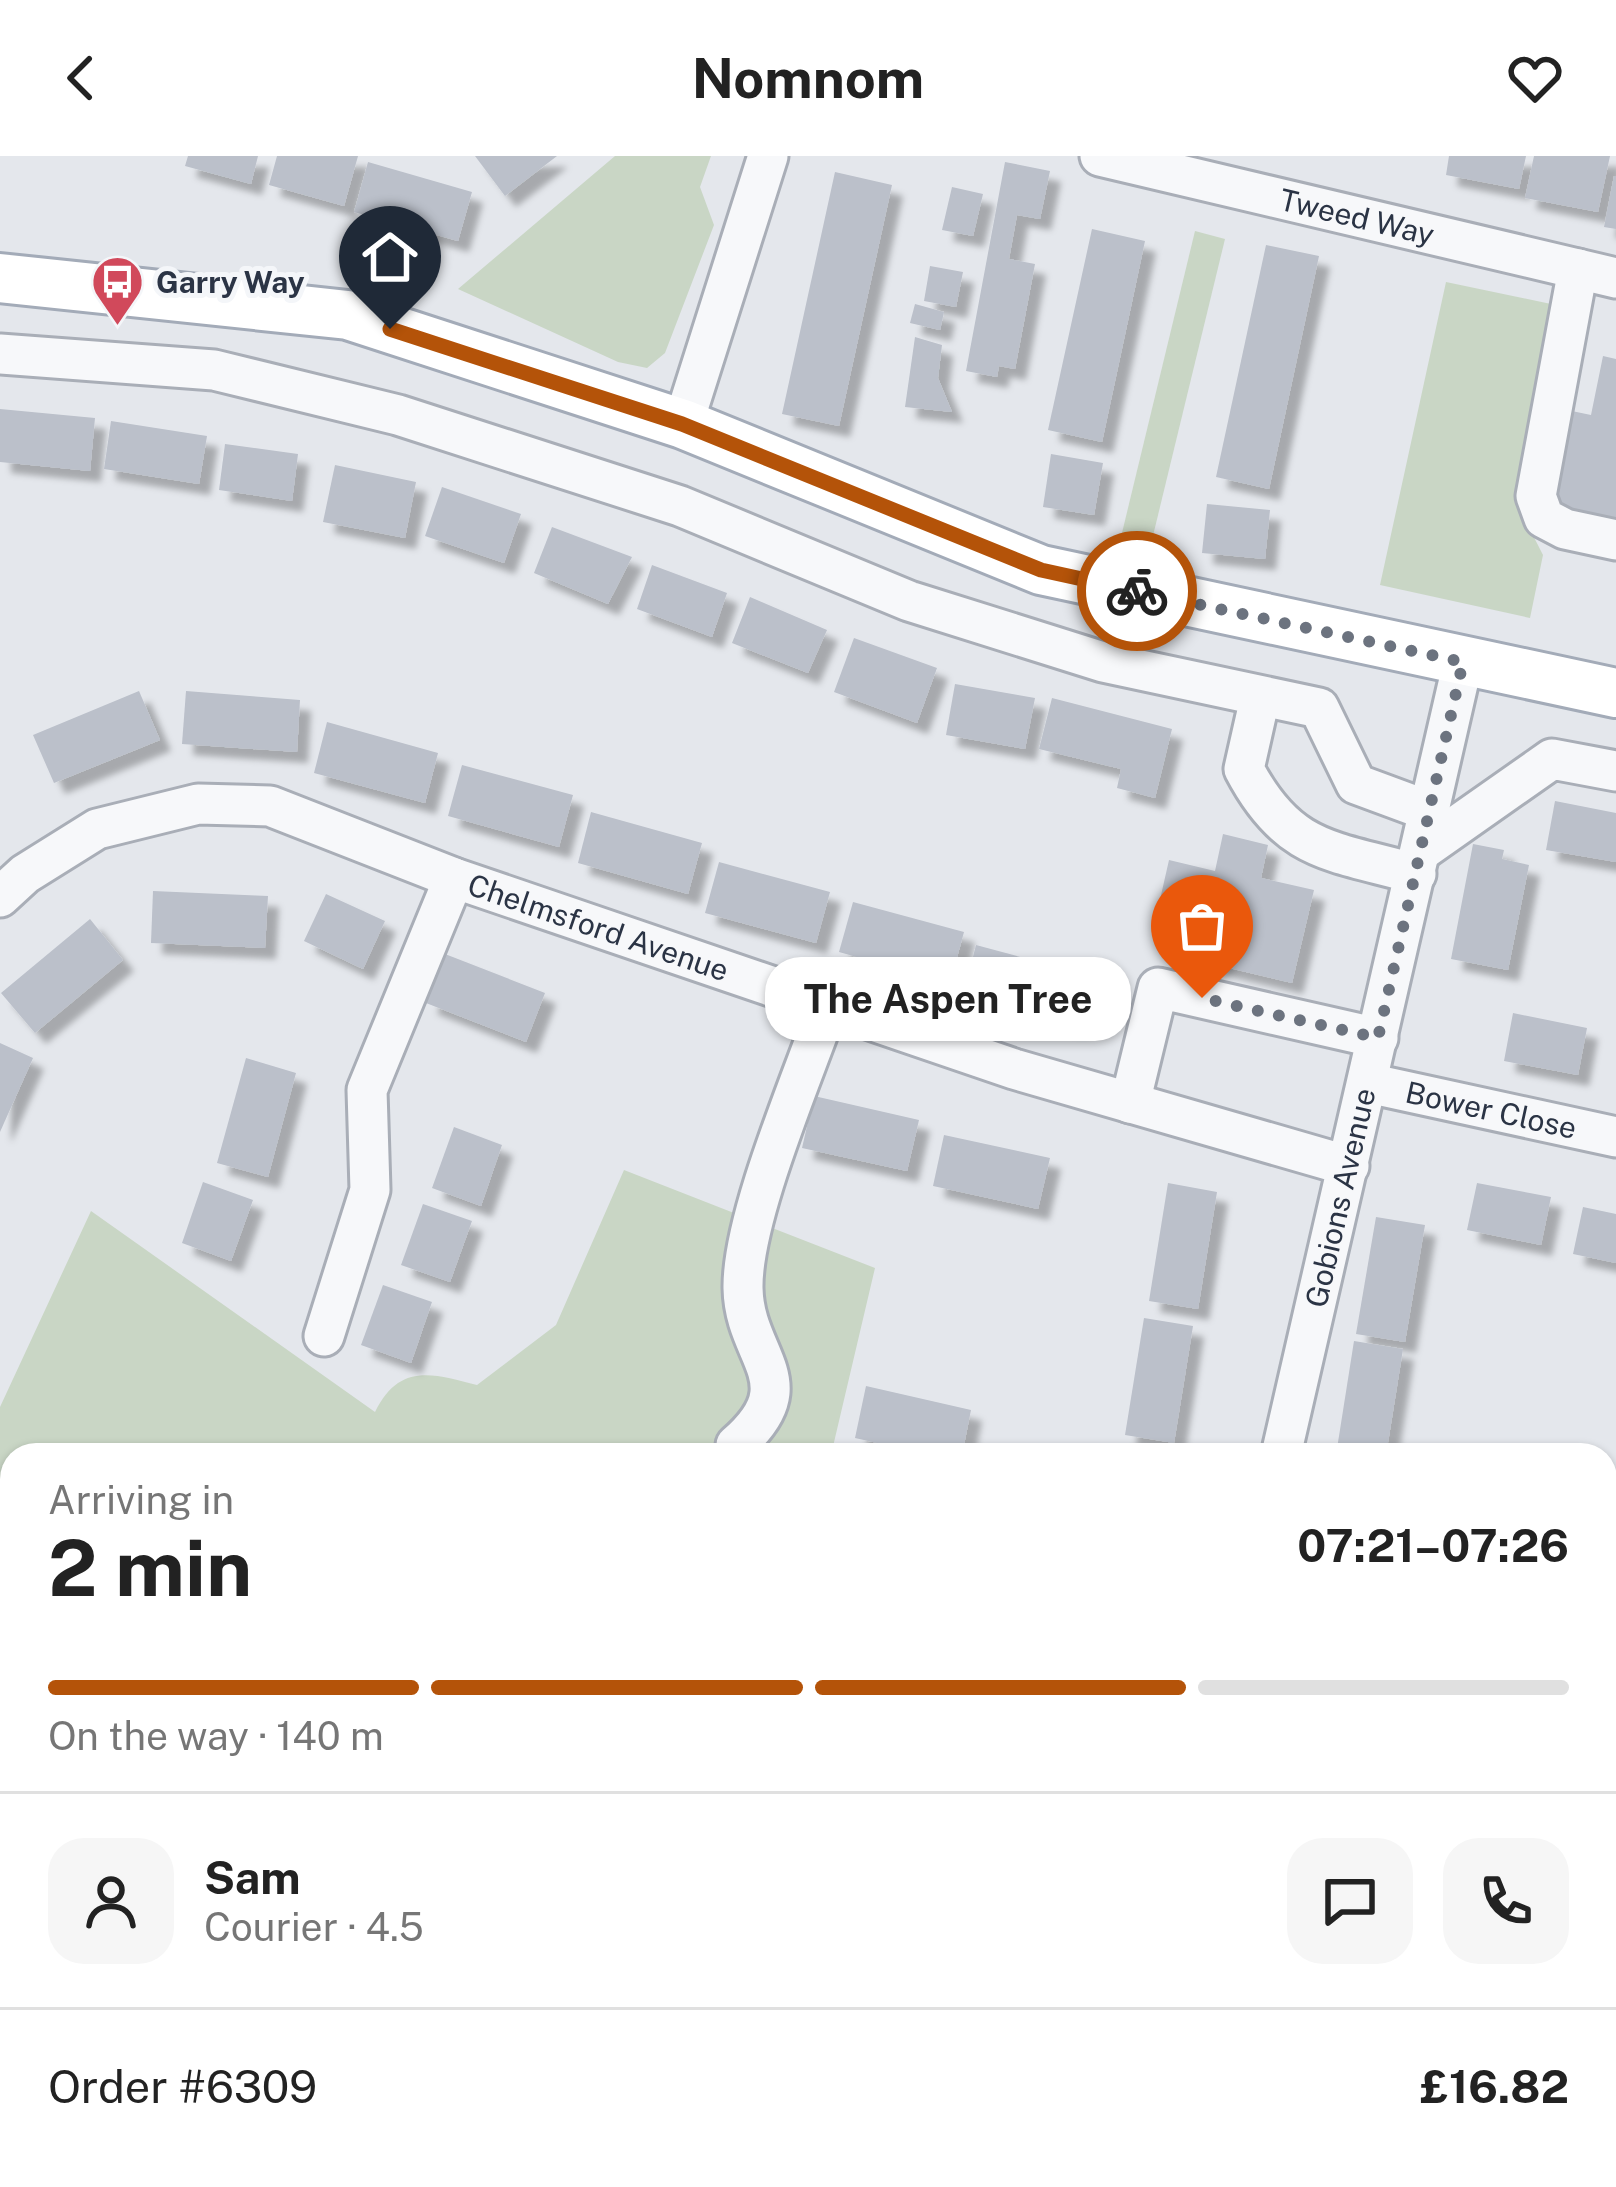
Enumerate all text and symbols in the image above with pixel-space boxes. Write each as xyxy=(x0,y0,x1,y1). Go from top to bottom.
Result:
icon: back xyxy=(48,45,114,111)
icon: heart xyxy=(1502,45,1568,111)
text: Nomnom xyxy=(692,47,924,110)
street label: Tweed Way xyxy=(1276,181,1438,252)
pin xyxy=(339,206,441,329)
icon: home xyxy=(357,224,423,290)
bus stop icon: Garry Way xyxy=(89,254,145,328)
place label: Garry Way xyxy=(156,264,305,300)
courier xyxy=(1077,531,1197,651)
icon: bike xyxy=(1104,558,1170,624)
street label: Chelmsford Avenue xyxy=(463,866,733,988)
pin xyxy=(1151,875,1253,998)
icon: bag xyxy=(1169,893,1235,959)
callout: The Aspen Tree xyxy=(764,956,1130,1040)
text: The Aspen Tree xyxy=(803,976,1093,1022)
street label: Bower Close xyxy=(1402,1074,1580,1146)
street label: Gobions Avenue xyxy=(1297,1085,1383,1311)
text: Arriving in xyxy=(48,1477,234,1523)
text: 07:21–07:26 xyxy=(1297,1519,1569,1572)
text: 2 min xyxy=(48,1522,252,1614)
text: On the way · 140 m xyxy=(48,1713,384,1759)
button: person xyxy=(48,1838,174,1964)
button: chat xyxy=(1287,1838,1413,1964)
button: phone xyxy=(1443,1838,1569,1964)
text: Sam xyxy=(204,1851,301,1904)
text: Courier · 4.5 xyxy=(204,1904,424,1950)
text: Order #6309 xyxy=(48,2060,317,2113)
text: £16.82 xyxy=(1420,2060,1569,2113)

